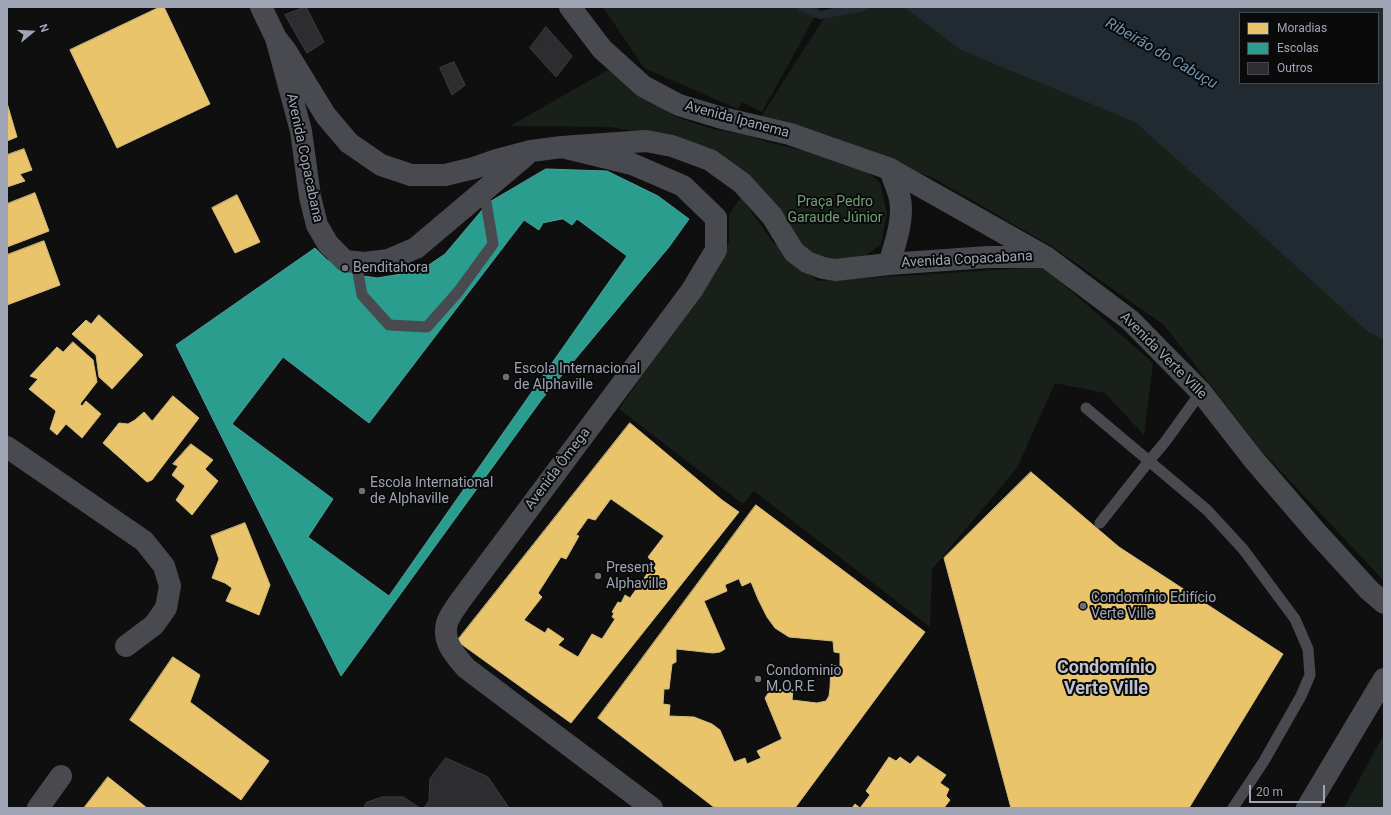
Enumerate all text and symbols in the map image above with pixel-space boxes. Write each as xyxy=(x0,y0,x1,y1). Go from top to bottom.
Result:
north arrow xyxy=(12,12,52,52)
legend xyxy=(1239,12,1379,84)
water label: Ribeirão do Cabuçu xyxy=(1102,15,1220,93)
text: Moradias xyxy=(1277,21,1327,35)
text: N xyxy=(37,22,51,34)
text: Escolas xyxy=(1277,41,1319,55)
text: Outros xyxy=(1277,61,1313,75)
street label: Avenida Copacabana xyxy=(282,92,326,224)
street label: Avenida Ipanema xyxy=(683,98,791,142)
park label: Praça Pedro Garaude Júnior xyxy=(787,194,883,226)
street label: Avenida Copacabana xyxy=(901,248,1033,272)
place label: Benditahora xyxy=(353,260,428,276)
marker: Benditahora xyxy=(340,263,350,273)
street label: Avenida Verte Ville xyxy=(1116,309,1210,403)
place label: Escola Internacional de Alphaville xyxy=(514,361,640,394)
marker: Escola Internacional de Alphaville xyxy=(501,372,511,382)
street label: Avenida Ômega xyxy=(522,425,594,513)
place label: Escola International de Alphaville xyxy=(370,475,493,508)
marker: Escola International de Alphaville xyxy=(357,486,367,496)
place label: Present Alphaville xyxy=(606,560,666,592)
marker: Present Alphaville xyxy=(593,571,603,581)
place label: Condomínio Edifício Verte Ville xyxy=(1091,590,1216,622)
marker: Condomínio Edifício Verte Ville xyxy=(1078,601,1088,611)
district label: Condomínio Verte Ville xyxy=(1057,657,1155,700)
place label: Condominio M.O.R.E xyxy=(766,663,842,696)
marker: Condominio M.O.R.E xyxy=(753,674,763,684)
scale bar xyxy=(1251,777,1327,803)
text: 20 m xyxy=(1256,785,1283,799)

